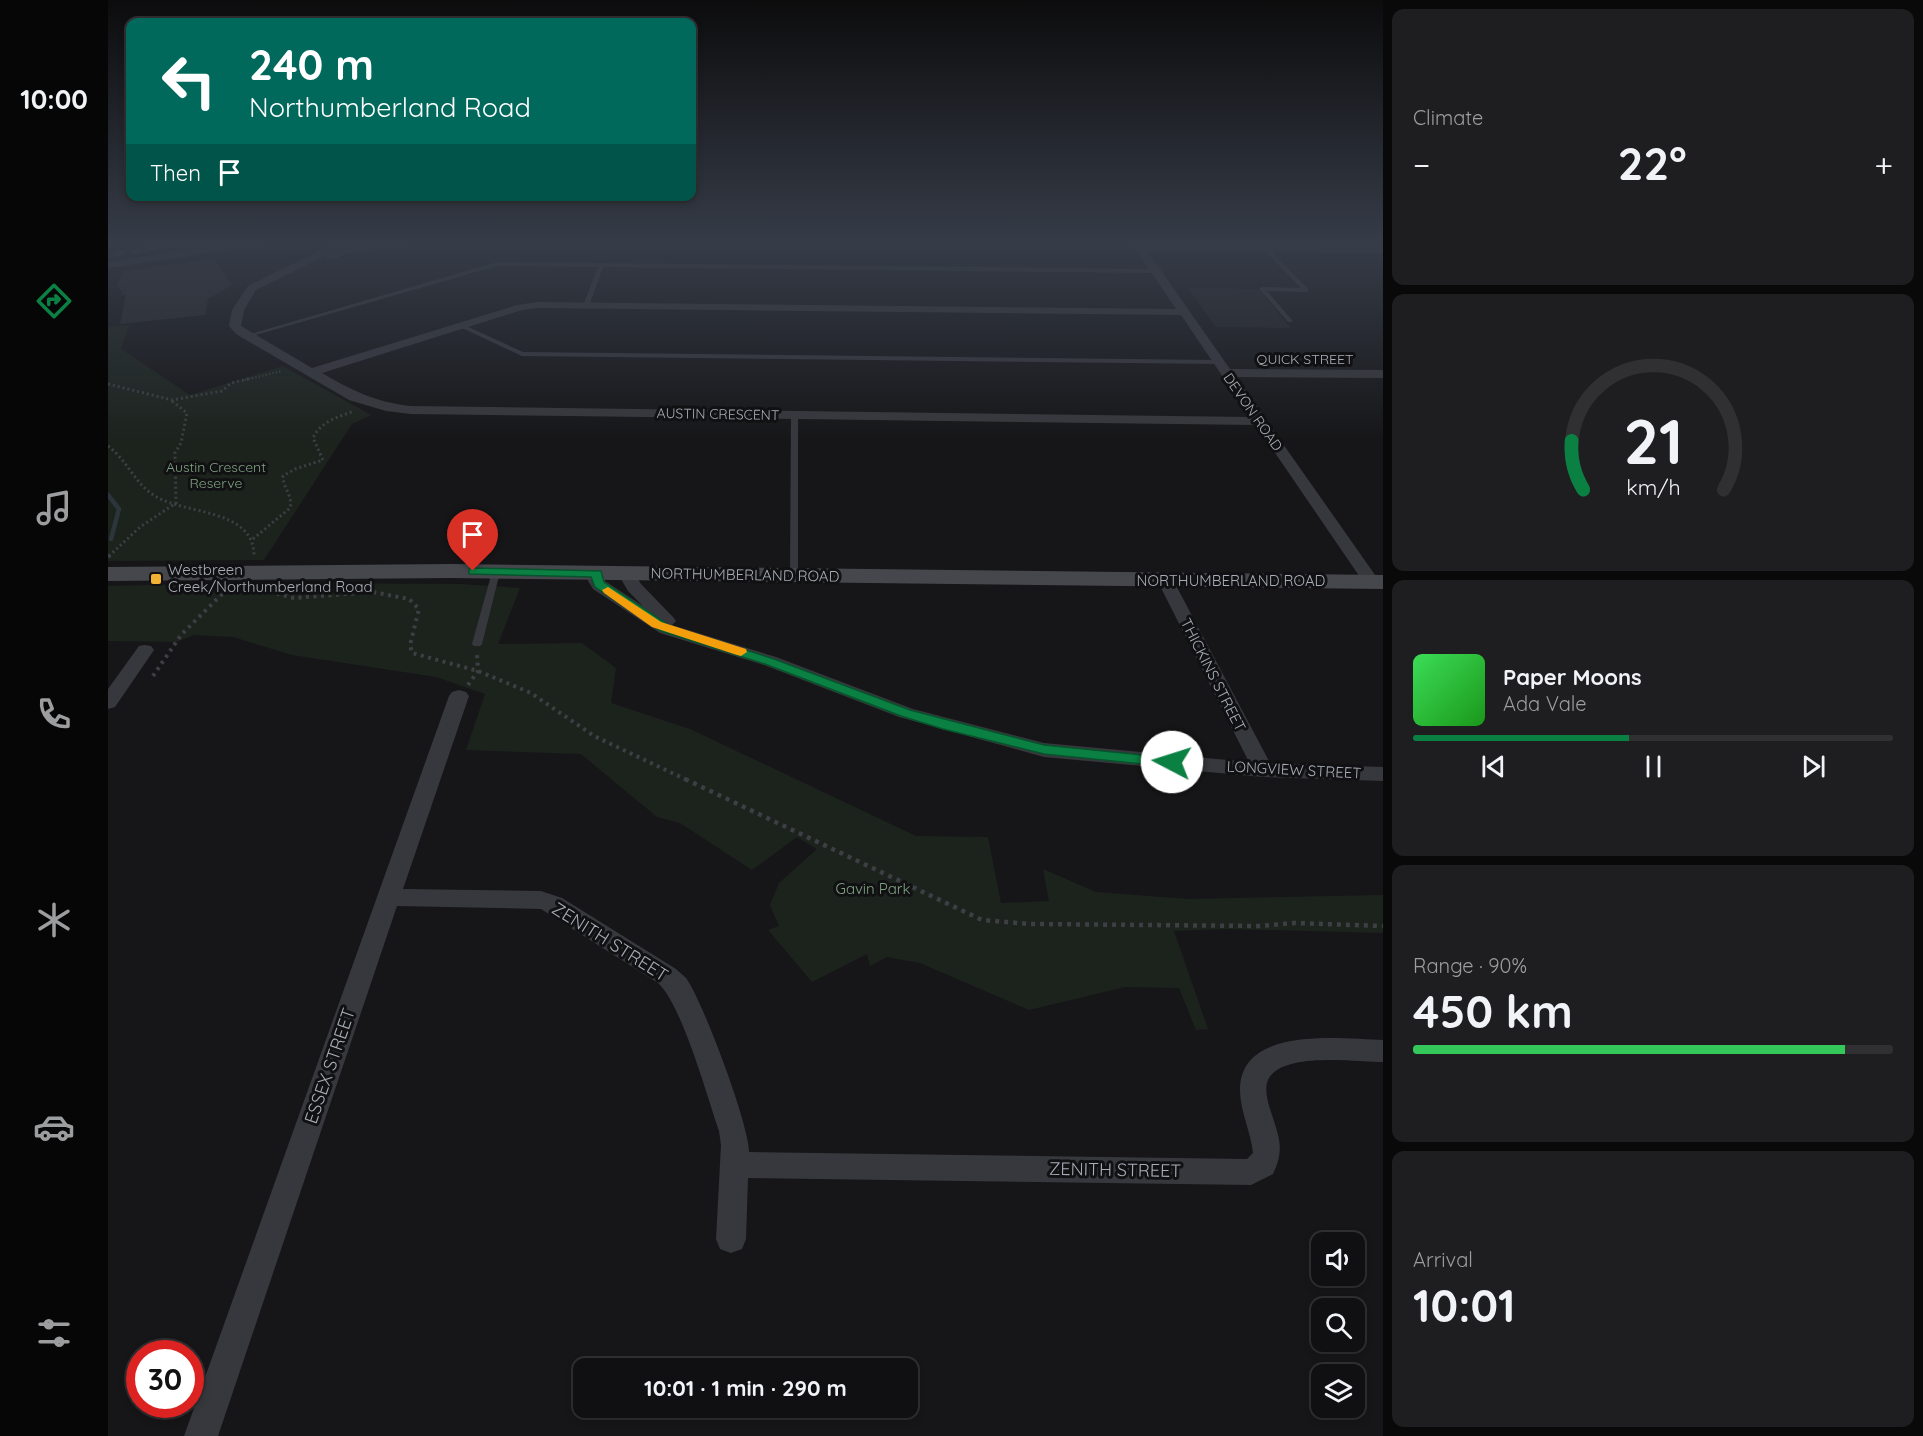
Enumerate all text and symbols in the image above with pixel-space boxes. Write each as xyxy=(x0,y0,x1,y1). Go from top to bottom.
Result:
text: 240 m xyxy=(249,38,374,91)
icon: left xyxy=(150,42,228,120)
text: 10:00 xyxy=(20,82,88,116)
text: Northumberland Road xyxy=(249,90,531,124)
text: Climate xyxy=(1413,105,1483,130)
text: 22° xyxy=(1618,135,1687,191)
text: − xyxy=(1413,144,1430,185)
text: + xyxy=(1874,144,1893,185)
icon: arrive xyxy=(213,156,246,189)
text: Then xyxy=(150,159,201,187)
icon: directions xyxy=(33,280,75,322)
street label: QUICK STREET xyxy=(1257,350,1353,368)
street label: DEVON ROAD xyxy=(1220,370,1286,454)
text: 21 xyxy=(1623,402,1683,480)
street label: AUSTIN CRESCENT xyxy=(657,404,779,424)
park label: Austin Crescent Reserve xyxy=(166,458,266,492)
text: km/h xyxy=(1626,474,1680,500)
icon: music xyxy=(33,487,75,529)
pin xyxy=(447,509,498,571)
icon: arrive xyxy=(456,518,489,551)
place label: Westbreen Creek/Northumberland Road xyxy=(168,560,373,596)
street label: NORTHUMBERLAND ROAD xyxy=(650,563,840,586)
street label: NORTHUMBERLAND ROAD xyxy=(1137,571,1326,590)
marker: Westbreen Creek/Northumberland Road xyxy=(149,572,163,586)
street label: THICKINS STREET xyxy=(1177,615,1250,734)
text: Paper Moons xyxy=(1503,663,1642,691)
text: Ada Vale xyxy=(1503,691,1587,716)
icon: phone xyxy=(33,693,75,735)
position arrow xyxy=(1140,730,1204,794)
icon: previous xyxy=(1477,750,1510,783)
icon: pause xyxy=(1637,750,1670,783)
icon: next xyxy=(1797,750,1830,783)
street label: LONGVIEW STREET xyxy=(1226,756,1362,783)
park label: Gavin Park xyxy=(835,879,911,898)
street label: ZENITH STREET xyxy=(548,897,673,987)
icon: climate xyxy=(33,899,75,941)
text: Range · 90% xyxy=(1413,953,1527,978)
text: 450 km xyxy=(1413,983,1573,1039)
street label: ESSEX STREET xyxy=(299,1005,360,1127)
icon: car xyxy=(33,1106,75,1148)
street label: ZENITH STREET xyxy=(1049,1157,1182,1182)
map controls xyxy=(1311,1232,1365,1418)
button: sound xyxy=(1311,1232,1365,1286)
text: Arrival xyxy=(1413,1247,1473,1272)
text: 10:01 xyxy=(1413,1277,1516,1333)
button: search xyxy=(1311,1298,1365,1352)
icon: filters xyxy=(33,1312,75,1354)
speed limit sign: 30 xyxy=(126,1340,204,1418)
button: layers xyxy=(1311,1364,1365,1418)
text: 10:01 · 1 min · 290 m xyxy=(644,1374,847,1402)

